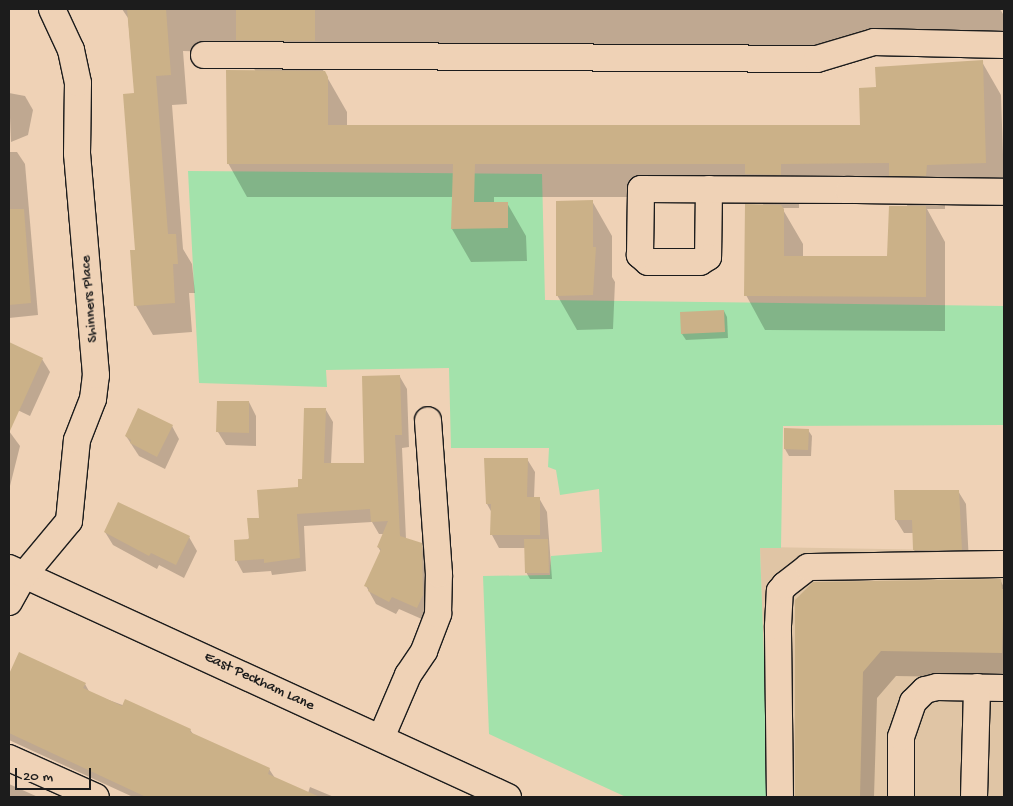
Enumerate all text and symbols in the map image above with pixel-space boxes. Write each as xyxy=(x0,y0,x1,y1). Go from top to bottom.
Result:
street label: Shinners Place xyxy=(77,255,103,343)
street label: East Peckham Lane xyxy=(201,648,317,716)
scale bar xyxy=(18,758,94,790)
text: 20 m xyxy=(23,768,53,786)

